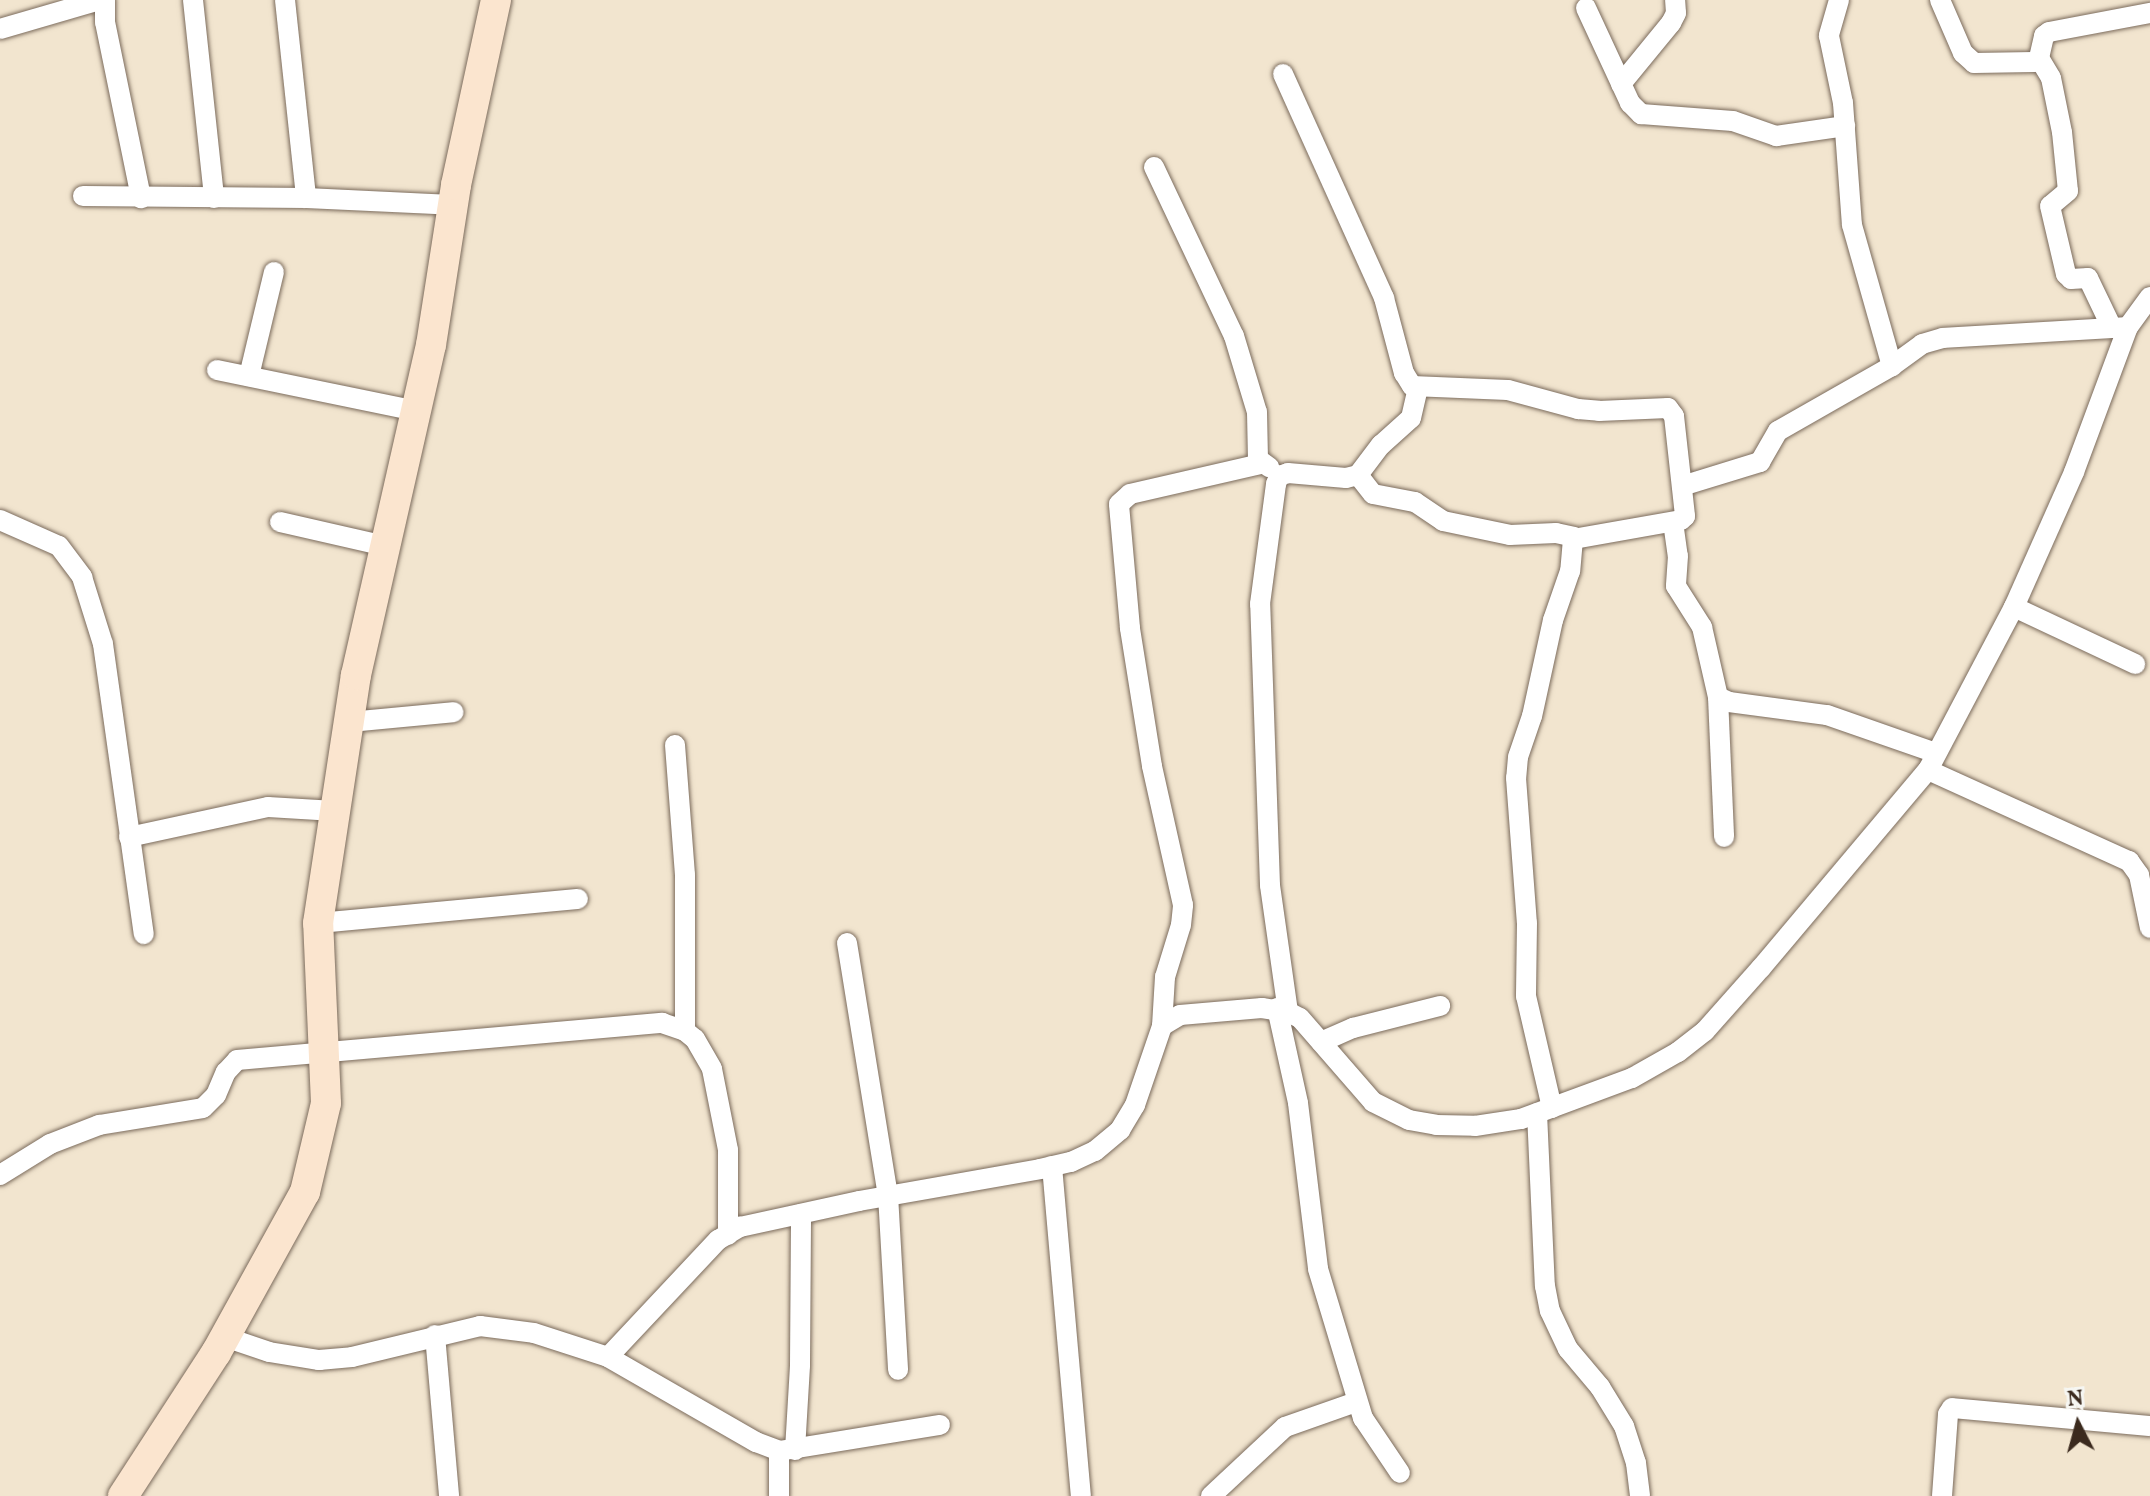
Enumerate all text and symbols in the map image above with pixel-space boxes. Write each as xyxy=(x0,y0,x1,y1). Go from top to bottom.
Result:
text: N xyxy=(2066,1383,2085,1416)
north arrow xyxy=(2038,1384,2118,1464)

